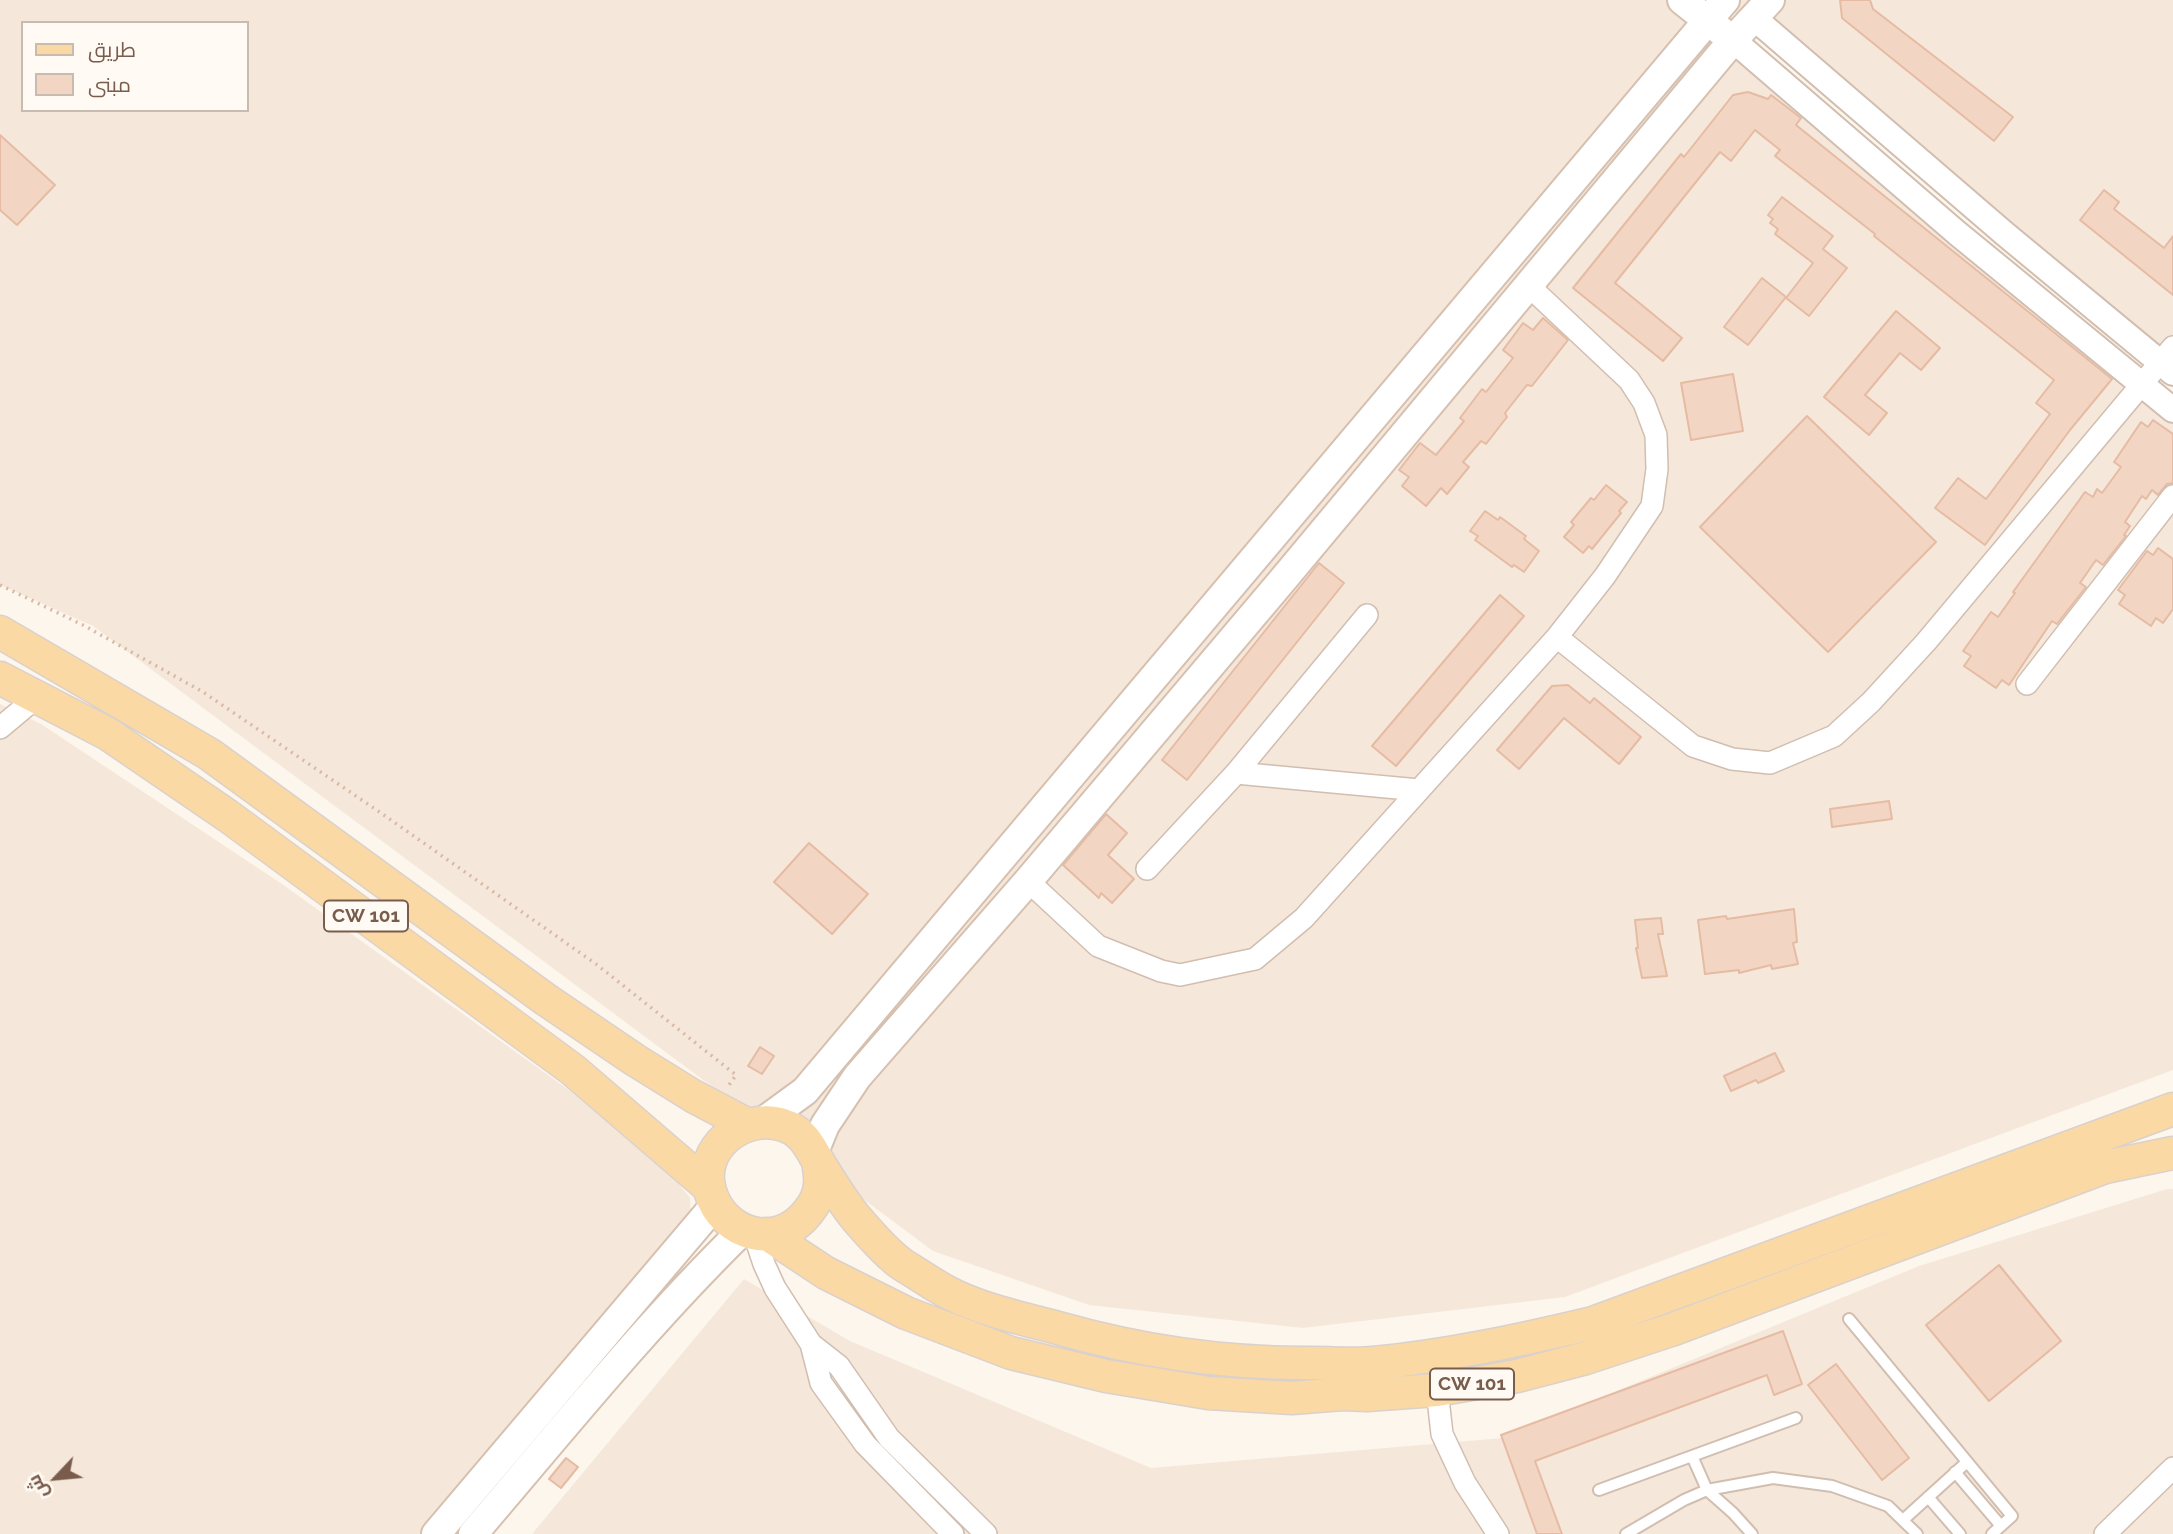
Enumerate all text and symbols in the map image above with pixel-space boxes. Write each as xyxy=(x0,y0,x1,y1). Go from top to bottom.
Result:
legend xyxy=(21,21,248,112)
text: طريق xyxy=(88,37,136,62)
text: مبنى xyxy=(88,72,131,97)
road number: CW 101 xyxy=(324,900,408,932)
road number: CW 101 xyxy=(1430,1368,1514,1400)
north arrow xyxy=(21,1443,91,1513)
text: ش xyxy=(22,1471,52,1503)

